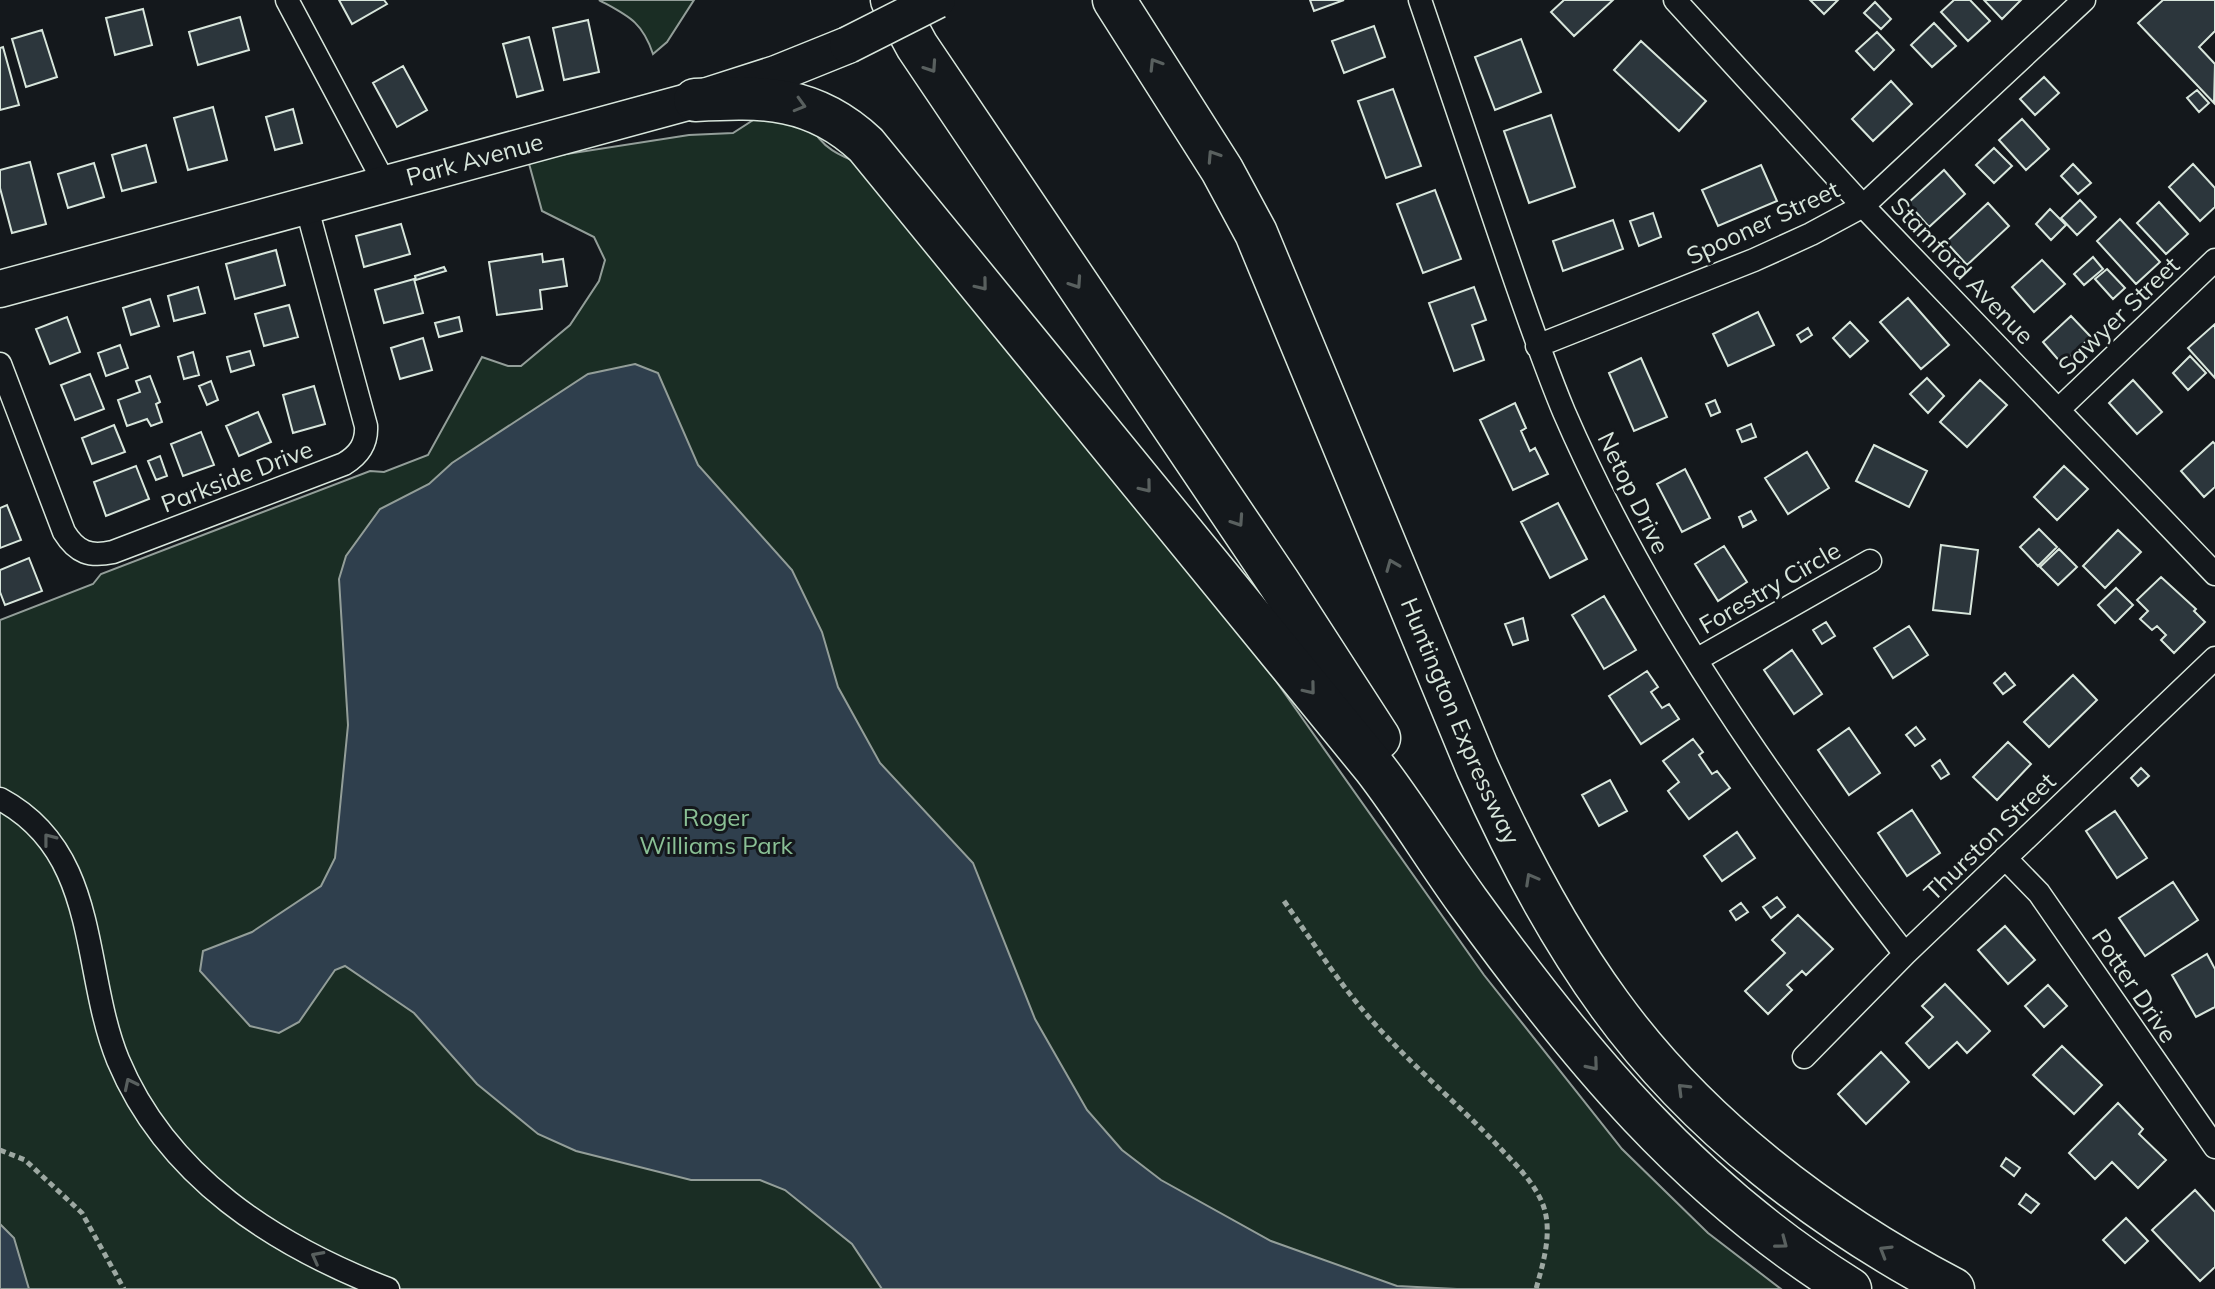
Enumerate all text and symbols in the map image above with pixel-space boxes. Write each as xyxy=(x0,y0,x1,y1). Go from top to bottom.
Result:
one-way arrow xyxy=(921,58,936,73)
one-way arrow xyxy=(1149,58,1164,73)
one-way arrow xyxy=(793,96,807,112)
street label: Park Avenue xyxy=(403,126,546,192)
one-way arrow xyxy=(1208,150,1223,165)
street label: Spooner Street xyxy=(1681,174,1844,271)
street label: Stamford Avenue xyxy=(1885,190,2041,350)
street label: Sawyer Street xyxy=(2051,250,2185,381)
one-way arrow xyxy=(1067,274,1082,288)
one-way arrow xyxy=(972,276,987,290)
street label: Netop Drive xyxy=(1592,427,1676,558)
street label: Parkside Drive xyxy=(157,433,317,519)
one-way arrow xyxy=(1136,478,1151,492)
one-way arrow xyxy=(1228,512,1243,527)
street label: Forestry Circle xyxy=(1693,535,1846,640)
one-way arrow xyxy=(1385,559,1402,573)
street label: Huntington Expressway xyxy=(1395,593,1527,849)
one-way arrow xyxy=(1300,680,1315,694)
street label: Thurston Street xyxy=(1917,766,2061,907)
park label: Roger Williams Park xyxy=(639,802,793,860)
one-way arrow xyxy=(44,833,58,848)
one-way arrow xyxy=(1526,873,1541,887)
street label: Potter Drive xyxy=(2086,923,2184,1048)
one-way arrow xyxy=(1583,1055,1598,1070)
one-way arrow xyxy=(124,1078,139,1093)
one-way arrow xyxy=(1678,1084,1692,1098)
one-way arrow xyxy=(1773,1233,1787,1248)
one-way arrow xyxy=(1879,1245,1894,1261)
one-way arrow xyxy=(310,1252,325,1267)

